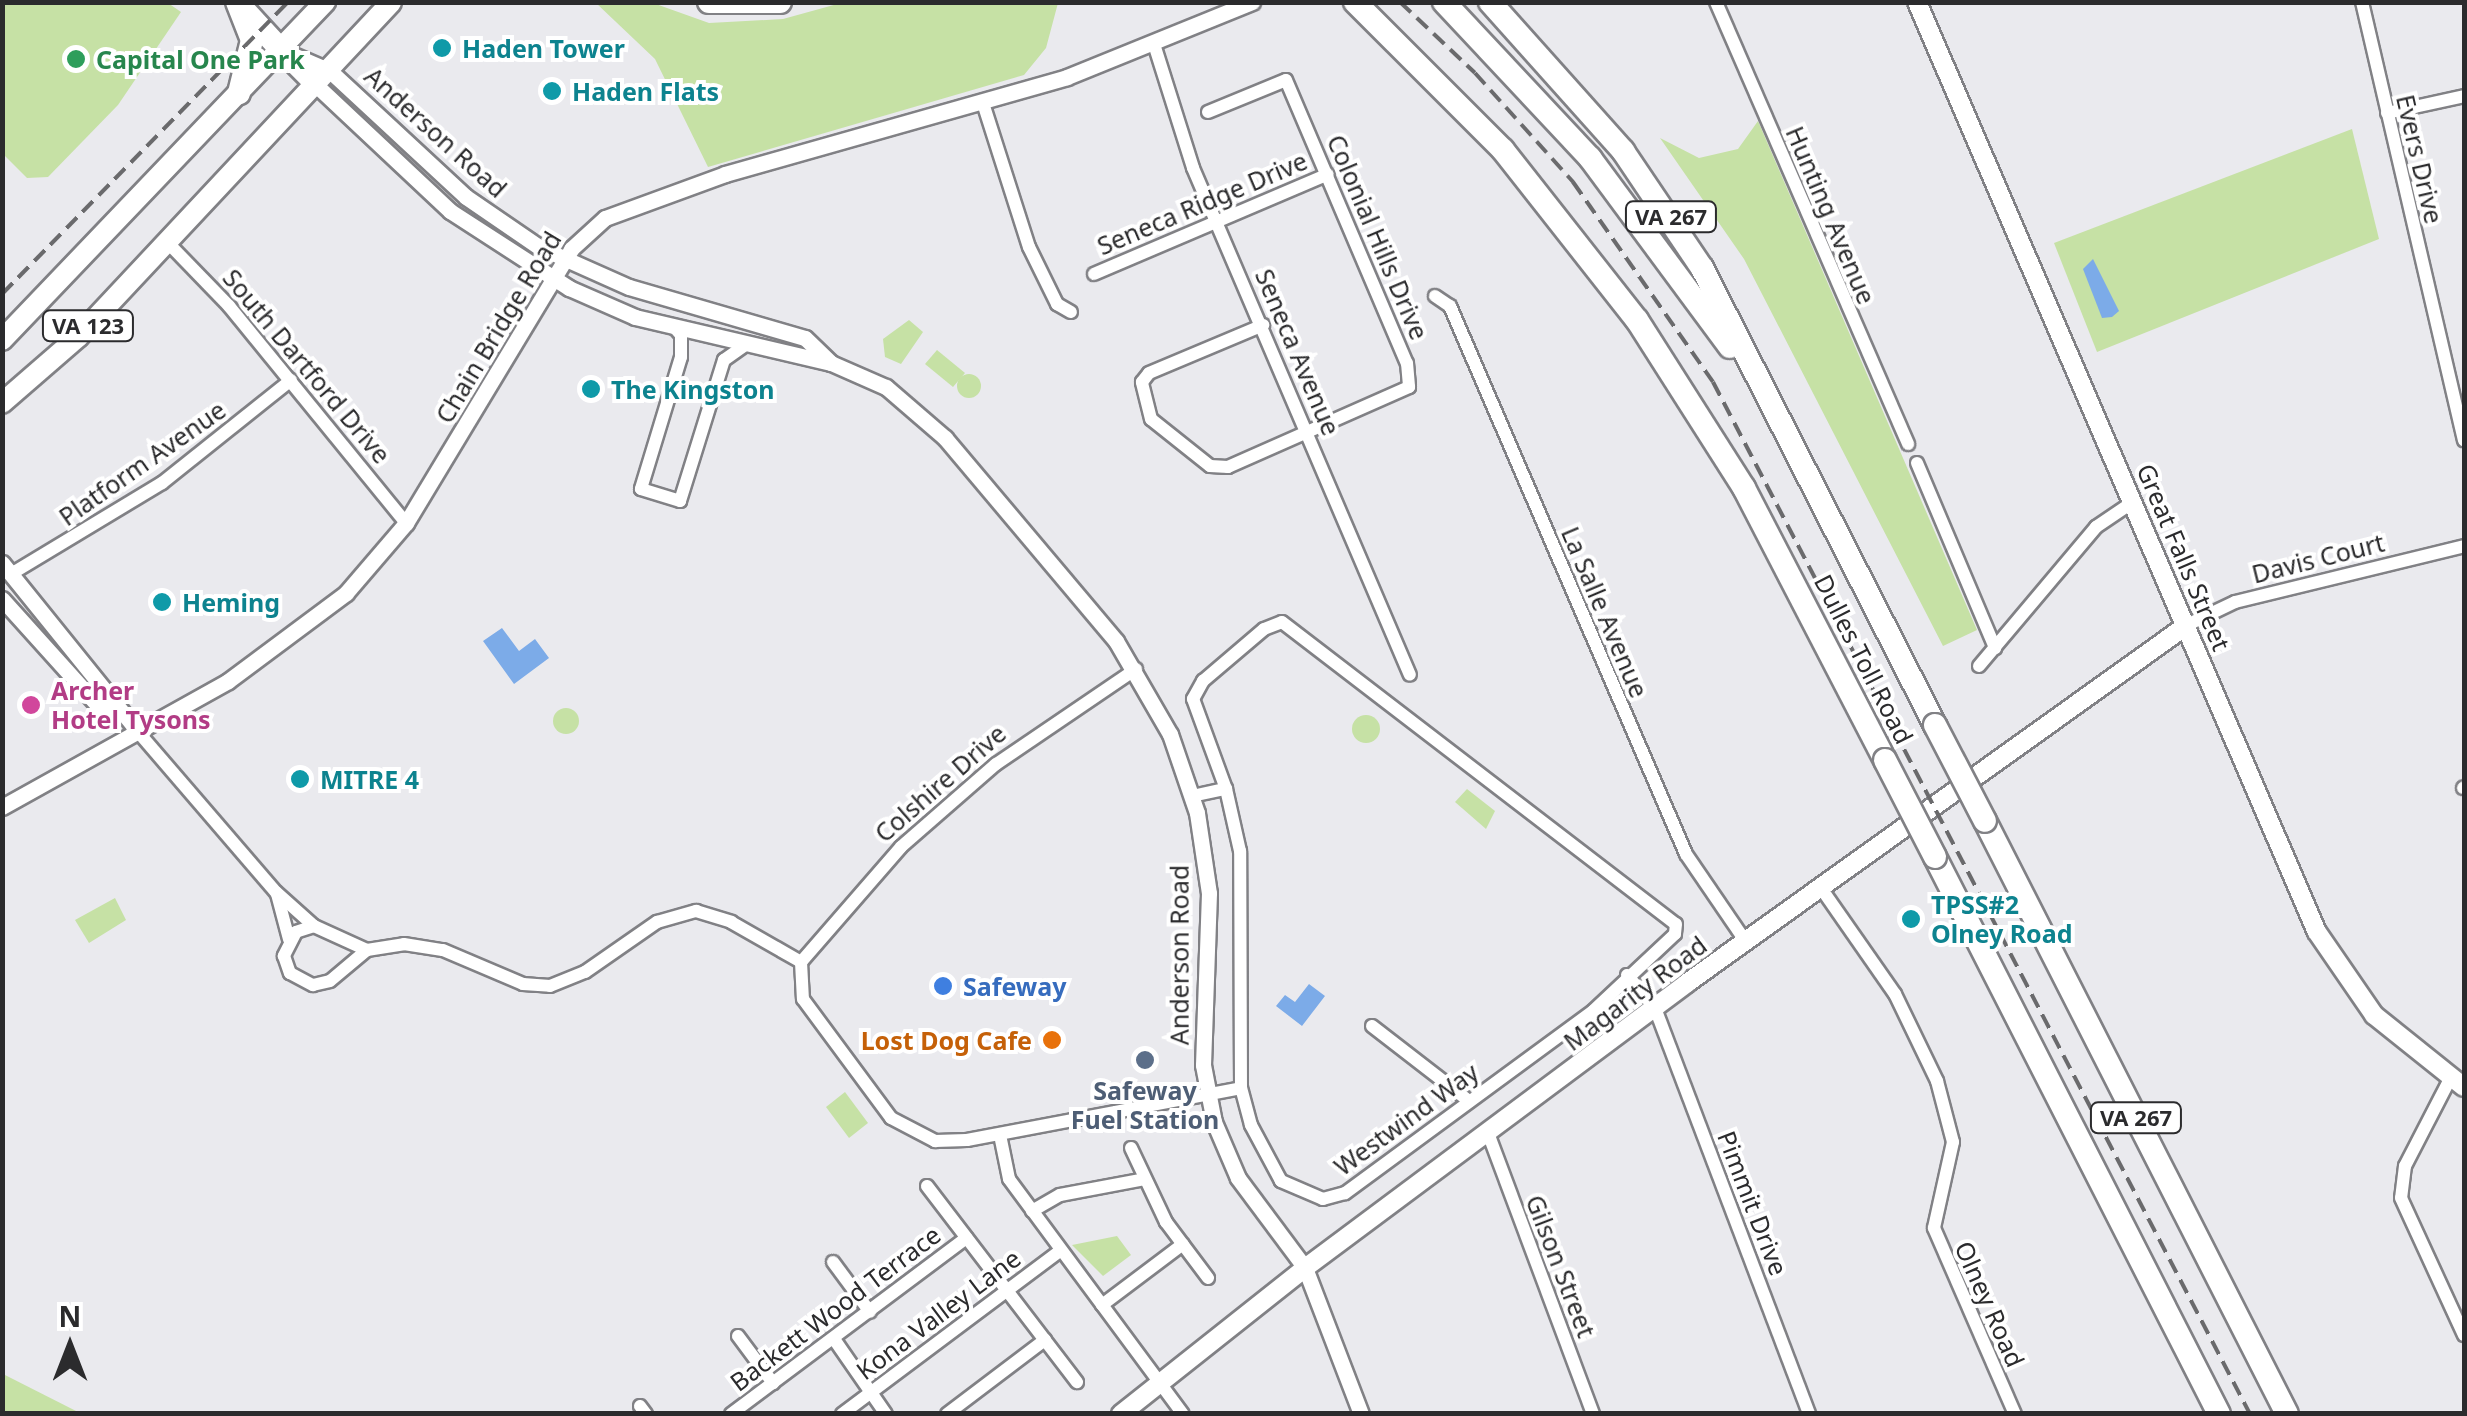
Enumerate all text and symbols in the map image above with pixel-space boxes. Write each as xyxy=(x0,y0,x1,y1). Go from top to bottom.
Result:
place label: Haden Tower xyxy=(462,33,625,63)
marker: Haden Tower xyxy=(431,37,453,59)
place label: Capital One Park xyxy=(96,44,305,74)
marker: Capital One Park xyxy=(65,48,87,70)
street label: Anderson Road xyxy=(359,61,513,203)
place label: Haden Flats xyxy=(572,76,719,106)
marker: Haden Flats xyxy=(541,80,563,102)
street label: Evers Drive xyxy=(2391,92,2449,226)
street label: Hunting Avenue xyxy=(1780,122,1882,308)
street label: Colonial Hills Drive xyxy=(1321,130,1435,344)
street label: Seneca Ridge Drive xyxy=(1093,145,1311,261)
road number: VA 267 xyxy=(1624,200,1718,234)
street label: Chain Bridge Road xyxy=(429,226,567,428)
street label: South Dartford Drive xyxy=(217,263,397,469)
street label: Seneca Avenue xyxy=(1249,264,1347,440)
road number: VA 123 xyxy=(41,309,136,343)
place label: The Kingston xyxy=(611,374,774,404)
marker: The Kingston xyxy=(580,378,602,400)
street label: Platform Avenue xyxy=(53,394,231,532)
street label: Great Falls Street xyxy=(2131,459,2237,655)
street label: La Salle Avenue xyxy=(1556,522,1654,702)
street label: Davis Court xyxy=(2249,527,2387,589)
street label: Dulles Toll Road xyxy=(1808,569,1920,749)
place label: Heming xyxy=(182,587,280,617)
marker: Heming xyxy=(151,591,173,613)
place label: Archer Hotel Tysons xyxy=(51,676,211,735)
marker: Archer Hotel Tysons xyxy=(20,694,42,716)
street label: Colshire Drive xyxy=(868,718,1012,848)
place label: MITRE 4 xyxy=(320,764,419,794)
marker: MITRE 4 xyxy=(289,768,311,790)
street label: Anderson Road xyxy=(1164,865,1194,1045)
place label: TPSS#2 Olney Road xyxy=(1931,890,2072,949)
marker: TPSS#2 Olney Road xyxy=(1900,908,1922,930)
street label: Magarity Road xyxy=(1558,929,1712,1057)
place label: Safeway xyxy=(963,971,1066,1001)
marker: Safeway xyxy=(932,975,954,997)
place label: Lost Dog Cafe xyxy=(861,1025,1032,1055)
marker: Lost Dog Cafe xyxy=(1041,1029,1063,1051)
marker: Safeway Fuel Station xyxy=(1134,1049,1156,1071)
street label: Westwind Way xyxy=(1328,1057,1484,1181)
place label: Safeway Fuel Station xyxy=(1071,1076,1219,1135)
road number: VA 267 xyxy=(2088,1101,2184,1135)
street label: Pimmit Drive xyxy=(1712,1127,1794,1279)
street label: Gilson Street xyxy=(1520,1191,1602,1341)
street label: Backett Wood Terrace xyxy=(724,1219,946,1397)
street label: Olney Road xyxy=(1949,1237,2031,1371)
street label: Kona Valley Lane xyxy=(850,1243,1026,1385)
north arrow xyxy=(20,1296,120,1396)
text: N xyxy=(59,1297,81,1335)

